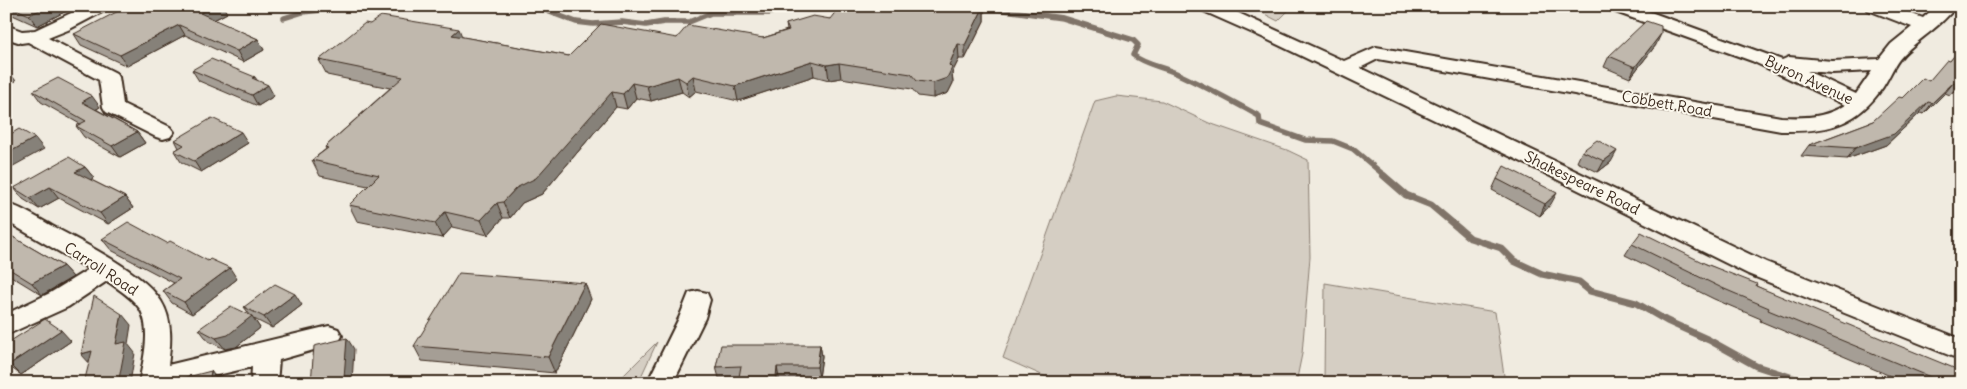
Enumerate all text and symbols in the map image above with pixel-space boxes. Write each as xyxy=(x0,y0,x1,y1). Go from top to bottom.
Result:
street label: Byron Avenue xyxy=(1762,51,1856,108)
street label: Cobbett Road xyxy=(1620,86,1714,121)
street label: Shakespeare Road xyxy=(1522,146,1643,219)
street label: Carroll Road xyxy=(61,238,142,300)

